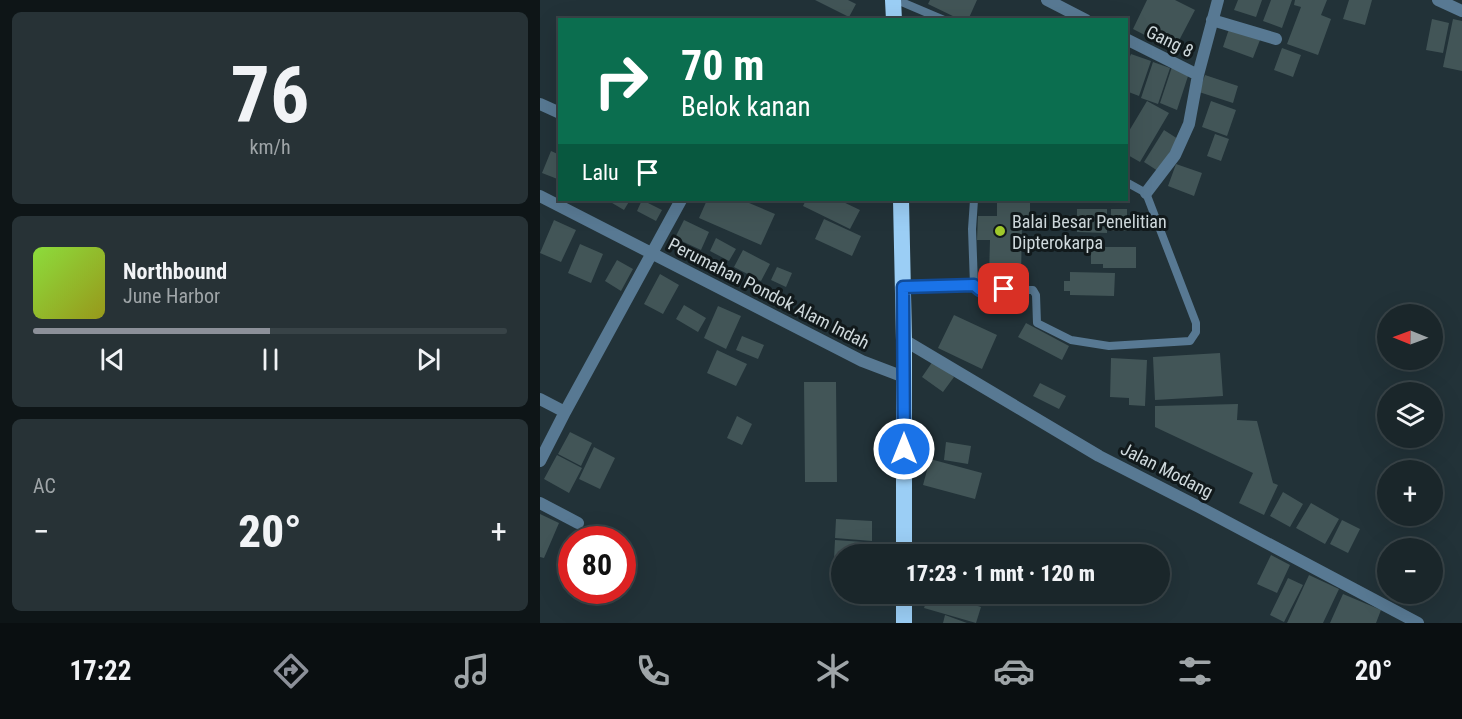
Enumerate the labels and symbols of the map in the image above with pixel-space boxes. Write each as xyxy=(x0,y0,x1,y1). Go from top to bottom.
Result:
street label: Gang 8 xyxy=(1143,21,1197,61)
place label: Balai Besar Penelitian Dipterokarpa xyxy=(1012,211,1167,253)
marker: Balai Besar Penelitian Dipterokarpa xyxy=(993,224,1007,238)
street label: Perumahan Pondok Alam Indah xyxy=(665,233,873,353)
pin xyxy=(978,263,1029,314)
north arrow xyxy=(1377,304,1443,370)
position arrow xyxy=(872,417,936,481)
street label: Jalan Modang xyxy=(1117,438,1217,502)
speed limit sign: 80 xyxy=(558,526,636,604)

